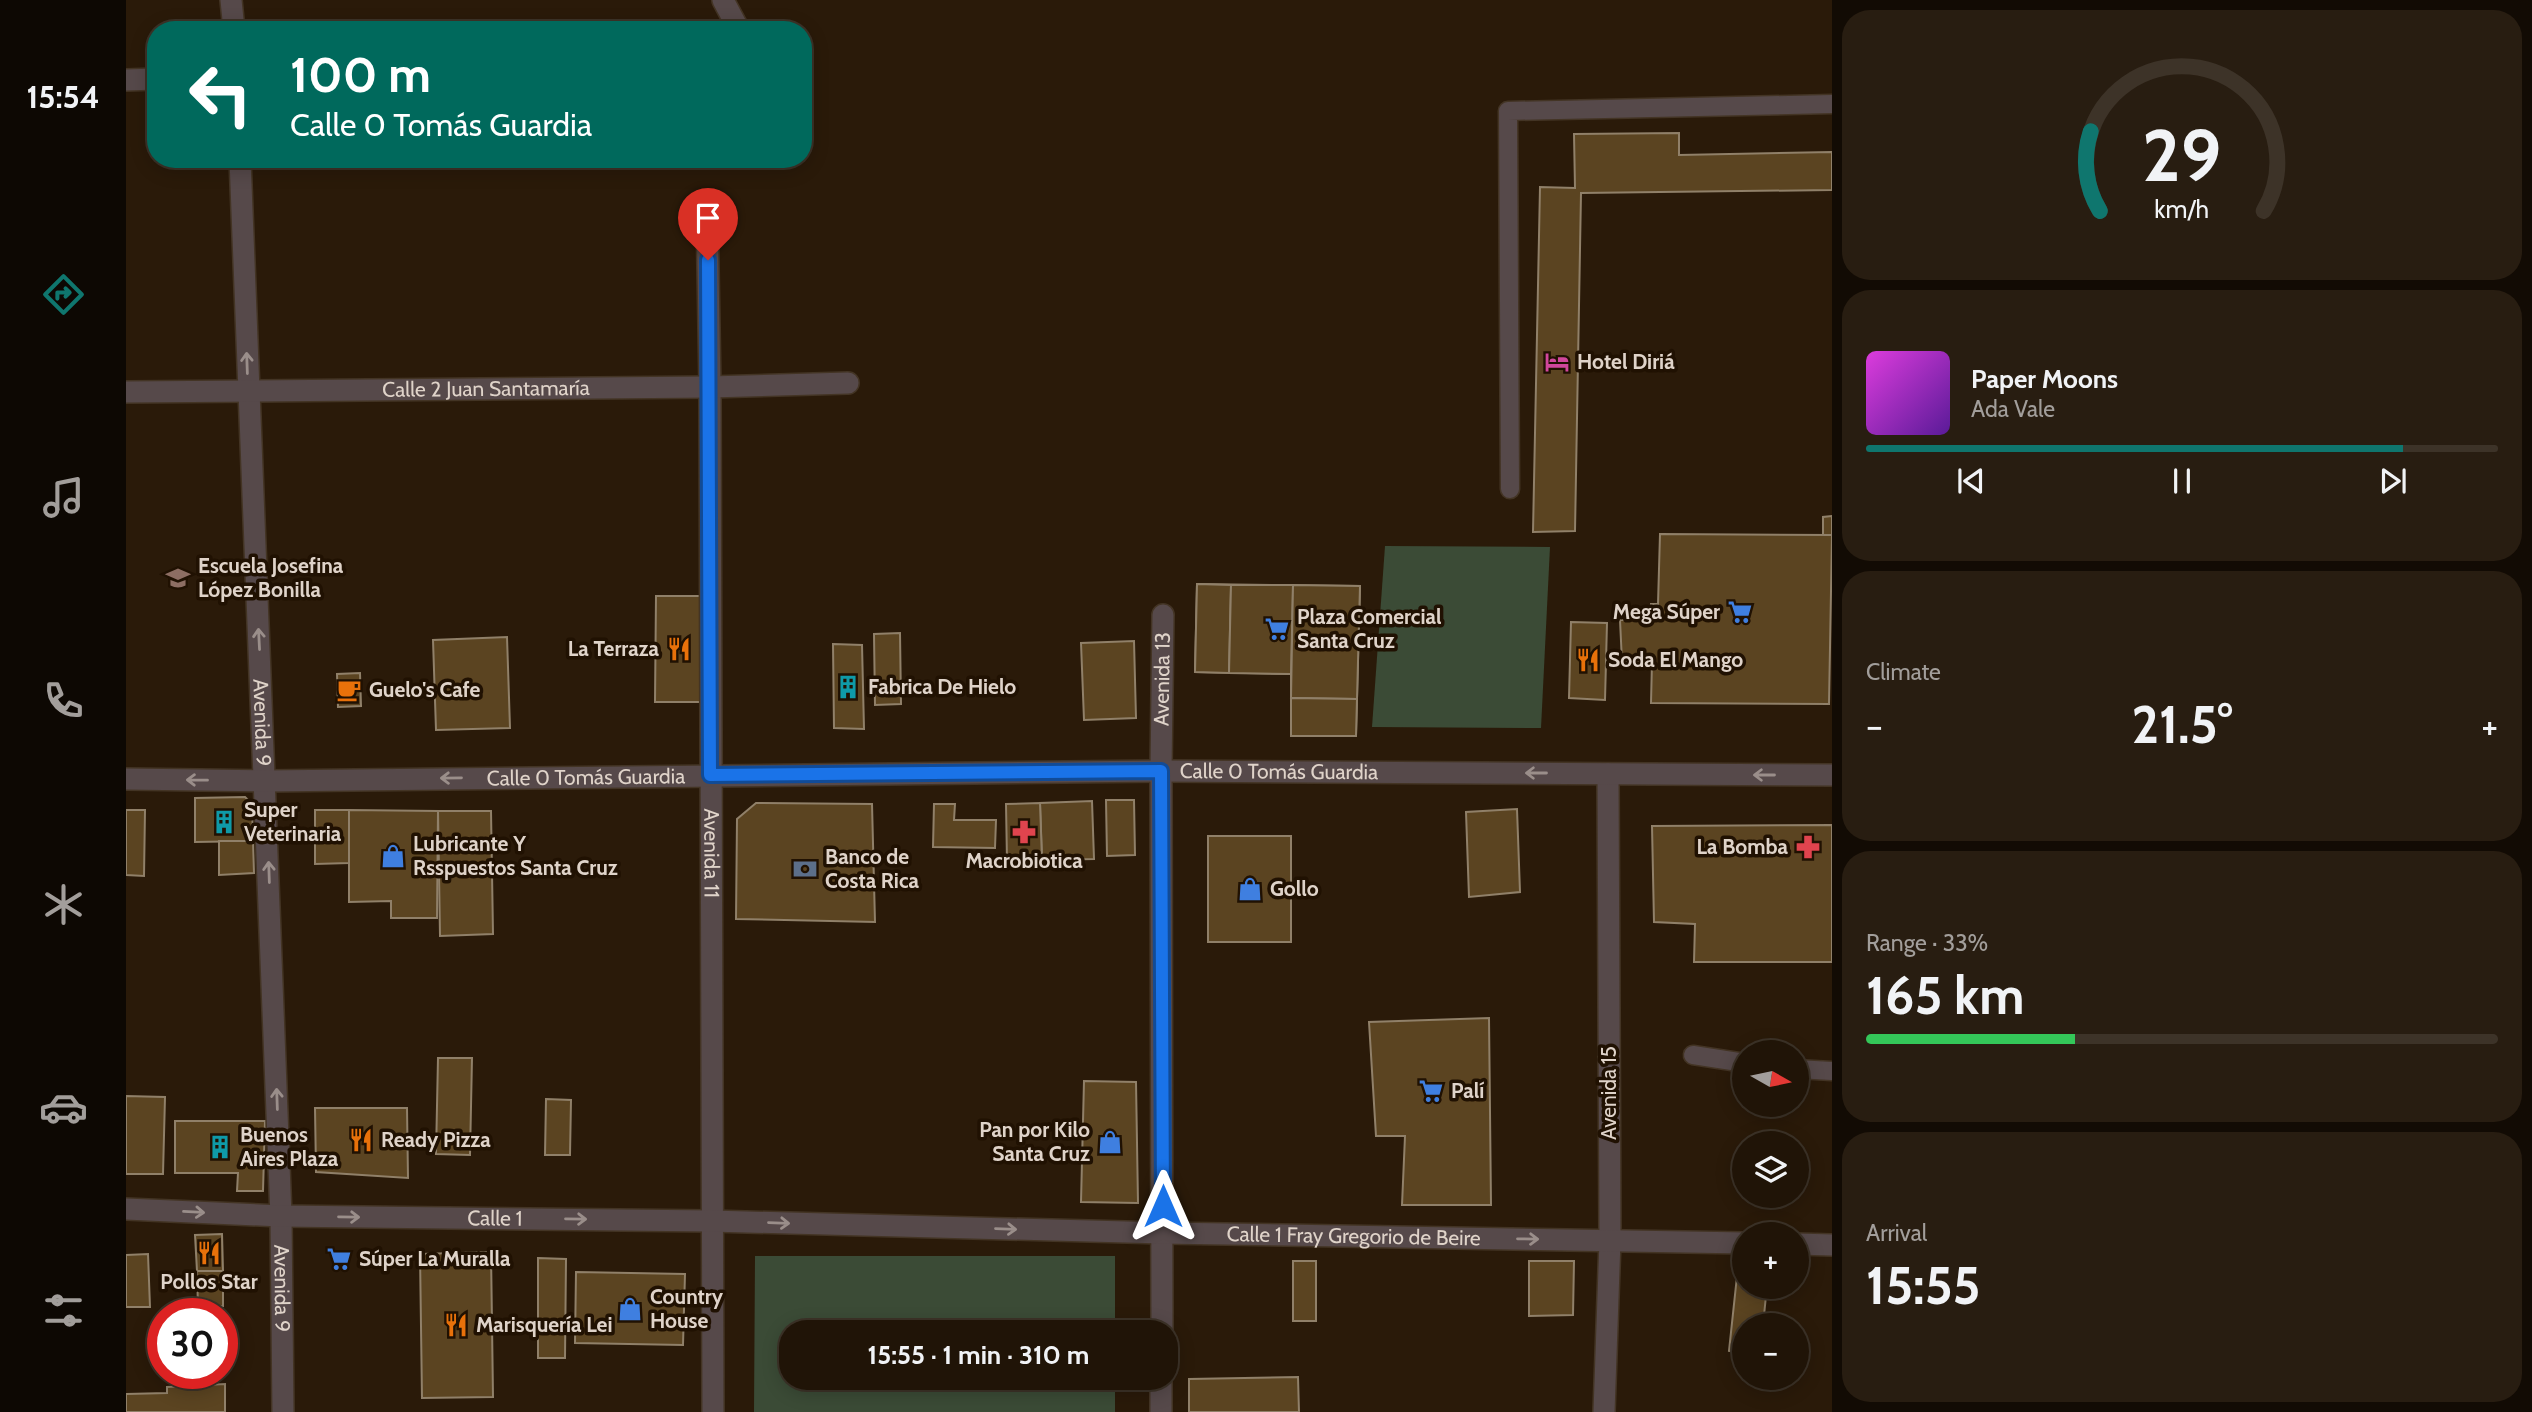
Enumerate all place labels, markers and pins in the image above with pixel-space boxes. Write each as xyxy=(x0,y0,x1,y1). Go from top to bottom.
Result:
pin xyxy=(678,188,738,260)
hotel icon: Hotel Diriá xyxy=(1543,348,1571,376)
place label: Hotel Diriá xyxy=(1577,349,1675,374)
place label: Escuela Josefina López Bonilla xyxy=(198,553,344,602)
school or university icon: Escuela Josefina López Bonilla xyxy=(164,564,192,592)
supermarket icon: Mega Súper xyxy=(1726,598,1754,626)
place label: Mega Súper xyxy=(1613,599,1720,624)
place label: Plaza Comercial Santa Cruz xyxy=(1297,604,1442,653)
supermarket icon: Plaza Comercial Santa Cruz xyxy=(1263,615,1291,643)
restaurant icon: La Terraza xyxy=(665,635,693,663)
place label: La Terraza xyxy=(568,636,660,661)
restaurant icon: Soda El Mango xyxy=(1574,646,1602,674)
place label: Soda El Mango xyxy=(1608,647,1743,672)
building icon: Fabrica De Hielo xyxy=(834,673,862,701)
place label: Fabrica De Hielo xyxy=(868,674,1016,699)
cafe icon: Guelo's Cafe xyxy=(335,676,363,704)
place label: Guelo's Cafe xyxy=(369,677,481,702)
place label: Super Veterinaria xyxy=(244,797,342,846)
building icon: Super Veterinaria xyxy=(210,808,238,836)
pharmacy icon: Macrobiotica xyxy=(1010,818,1038,846)
place label: Lubricante Y Rsspuestos Santa Cruz xyxy=(413,831,618,880)
pharmacy icon: La Bomba xyxy=(1794,833,1822,861)
place label: La Bomba xyxy=(1697,834,1789,859)
shop icon: Lubricante Y Rsspuestos Santa Cruz xyxy=(379,842,407,870)
place label: Banco de Costa Rica xyxy=(825,844,919,893)
place label: Macrobiotica xyxy=(965,848,1083,873)
bank icon: Banco de Costa Rica xyxy=(791,855,819,883)
shop icon: Gollo xyxy=(1236,875,1264,903)
place label: Gollo xyxy=(1270,876,1319,901)
supermarket icon: Palí xyxy=(1417,1077,1445,1105)
place label: Palí xyxy=(1451,1078,1484,1103)
place label: Pan por Kilo Santa Cruz xyxy=(979,1117,1090,1166)
place label: Buenos Aires Plaza xyxy=(240,1122,339,1171)
restaurant icon: Ready Pizza xyxy=(347,1126,375,1154)
place label: Ready Pizza xyxy=(381,1127,491,1152)
shop icon: Pan por Kilo Santa Cruz xyxy=(1096,1128,1124,1156)
building icon: Buenos Aires Plaza xyxy=(206,1133,234,1161)
restaurant icon: Pollos Star xyxy=(195,1239,223,1267)
supermarket icon: Súper La Muralla xyxy=(325,1245,353,1273)
place label: Súper La Muralla xyxy=(359,1246,511,1271)
place label: Pollos Star xyxy=(160,1269,258,1294)
place label: Country House xyxy=(650,1284,724,1333)
shop icon: Country House xyxy=(616,1295,644,1323)
restaurant icon: Marisquería Lei xyxy=(442,1311,470,1339)
place label: Marisquería Lei xyxy=(476,1312,612,1337)

